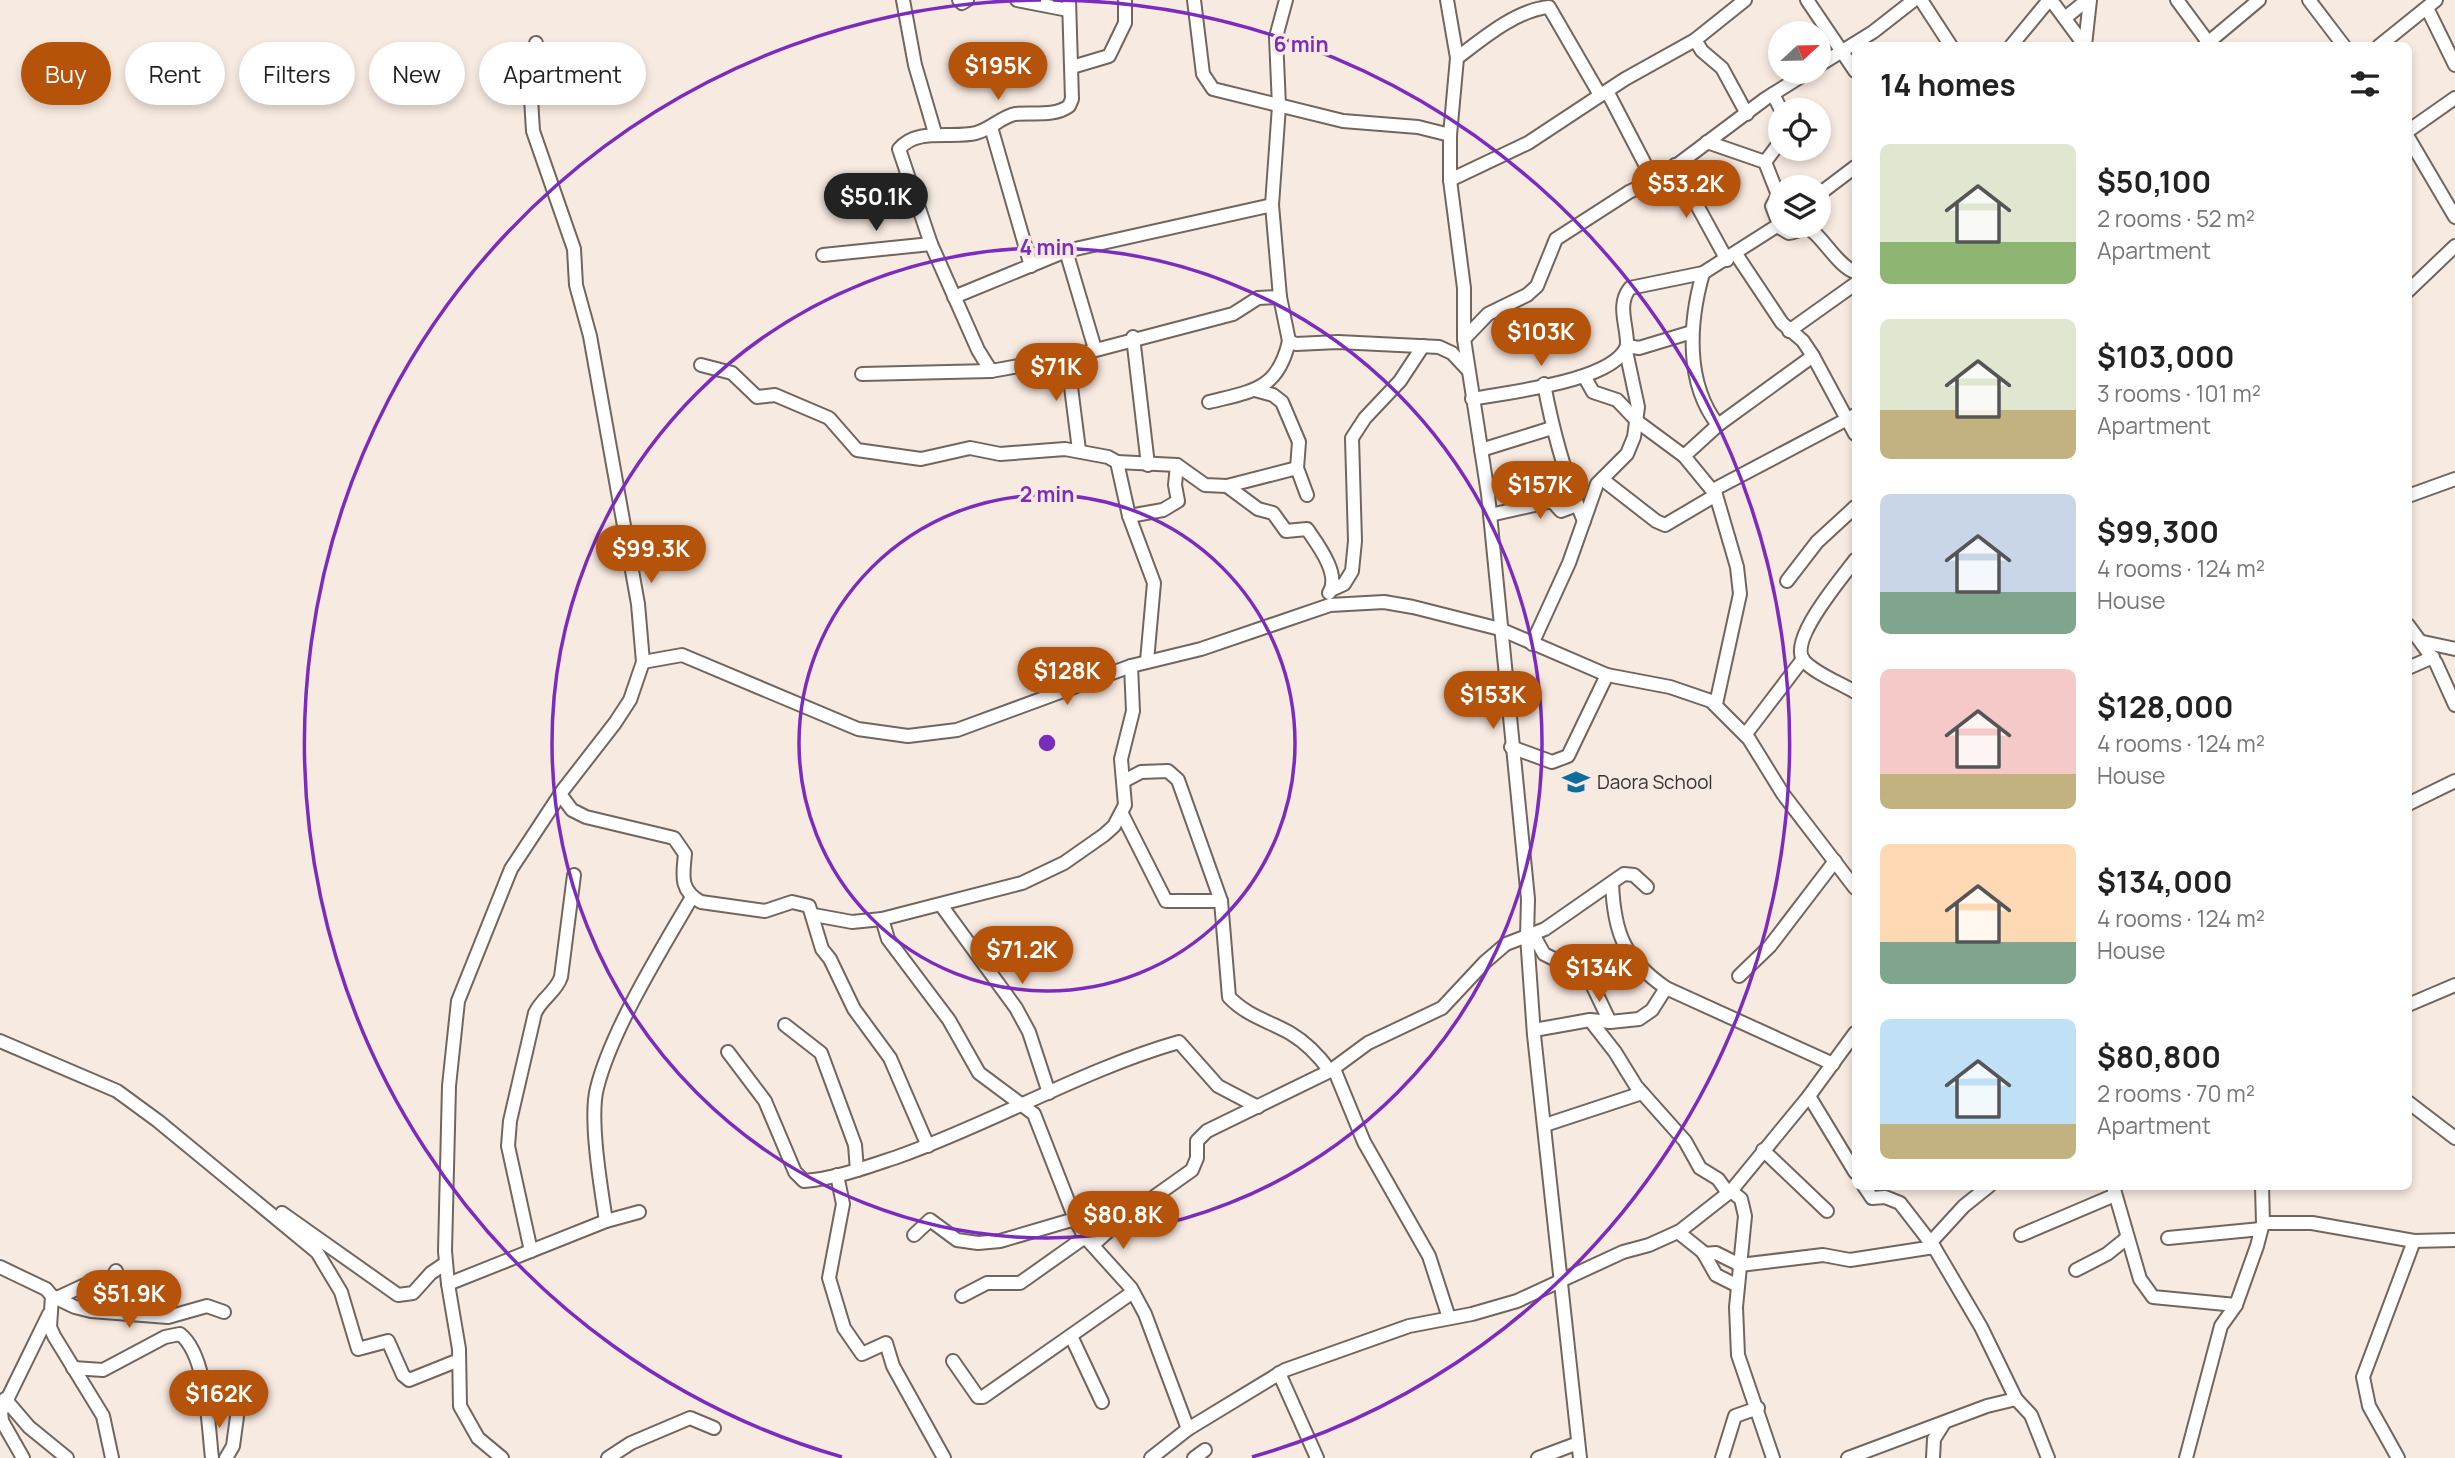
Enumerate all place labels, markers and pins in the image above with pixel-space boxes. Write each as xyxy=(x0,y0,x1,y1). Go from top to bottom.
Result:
pin: $195K xyxy=(949,42,1047,102)
pin: $53.2K xyxy=(1629,160,1743,220)
pin: $50.1K xyxy=(819,174,933,233)
pin: $103K xyxy=(1492,308,1590,368)
pin: $71K xyxy=(1015,344,1097,403)
pin: $157K xyxy=(1491,462,1589,521)
pin: $99.3K xyxy=(594,526,708,585)
pin: $128K xyxy=(1018,648,1116,707)
pin: $153K xyxy=(1444,672,1542,731)
centre of rings xyxy=(1035,731,1059,755)
school or university icon: Daora School xyxy=(1561,767,1591,797)
place label: Daora School xyxy=(1597,769,1713,795)
pin: $71.2K xyxy=(965,926,1079,986)
pin: $134K xyxy=(1550,944,1648,1004)
pin: $80.8K xyxy=(1066,1192,1180,1251)
pin: $51.9K xyxy=(72,1270,186,1330)
pin: $162K xyxy=(170,1370,268,1430)

